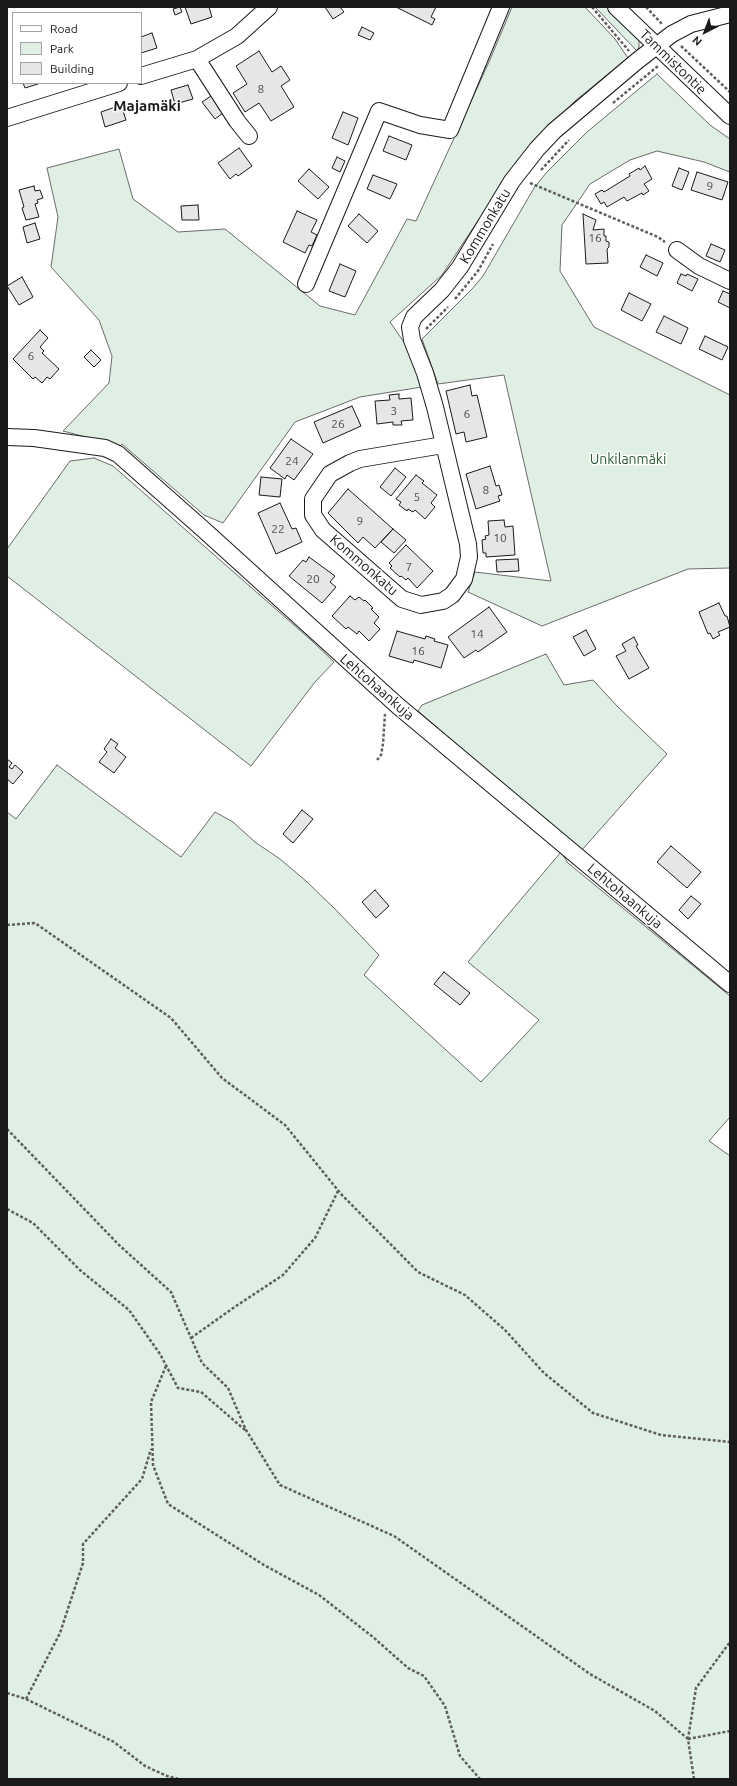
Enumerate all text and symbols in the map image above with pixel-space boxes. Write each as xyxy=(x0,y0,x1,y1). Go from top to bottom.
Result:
legend xyxy=(12,12,142,84)
north arrow xyxy=(685,12,725,52)
text: Road xyxy=(50,22,78,35)
street label: Tammistontie xyxy=(636,26,710,98)
text: N xyxy=(690,34,704,48)
text: Park xyxy=(50,42,74,55)
text: Building xyxy=(50,62,94,75)
house number: 8 xyxy=(258,82,264,96)
district label: Majamäki xyxy=(113,97,181,115)
house number: 9 xyxy=(707,179,713,193)
street label: Kommonkatu xyxy=(456,185,514,267)
house number: 16 xyxy=(588,231,602,245)
house number: 6 xyxy=(28,349,34,363)
house number: 3 xyxy=(391,404,397,418)
house number: 6 xyxy=(464,407,470,421)
house number: 26 xyxy=(331,417,345,431)
park label: Unkilanmäki xyxy=(590,451,666,467)
house number: 24 xyxy=(285,454,299,468)
house number: 8 xyxy=(483,483,489,497)
house number: 5 xyxy=(414,490,420,504)
house number: 9 xyxy=(357,514,363,528)
house number: 22 xyxy=(271,522,285,536)
street label: Kommonkatu xyxy=(327,531,401,599)
house number: 10 xyxy=(493,531,507,545)
house number: 7 xyxy=(406,560,412,574)
house number: 20 xyxy=(306,572,320,586)
house number: 14 xyxy=(470,627,484,641)
house number: 16 xyxy=(411,644,425,658)
street label: Lehtohaankuja xyxy=(337,650,417,724)
street label: Lehtohaankuja xyxy=(584,860,666,932)

